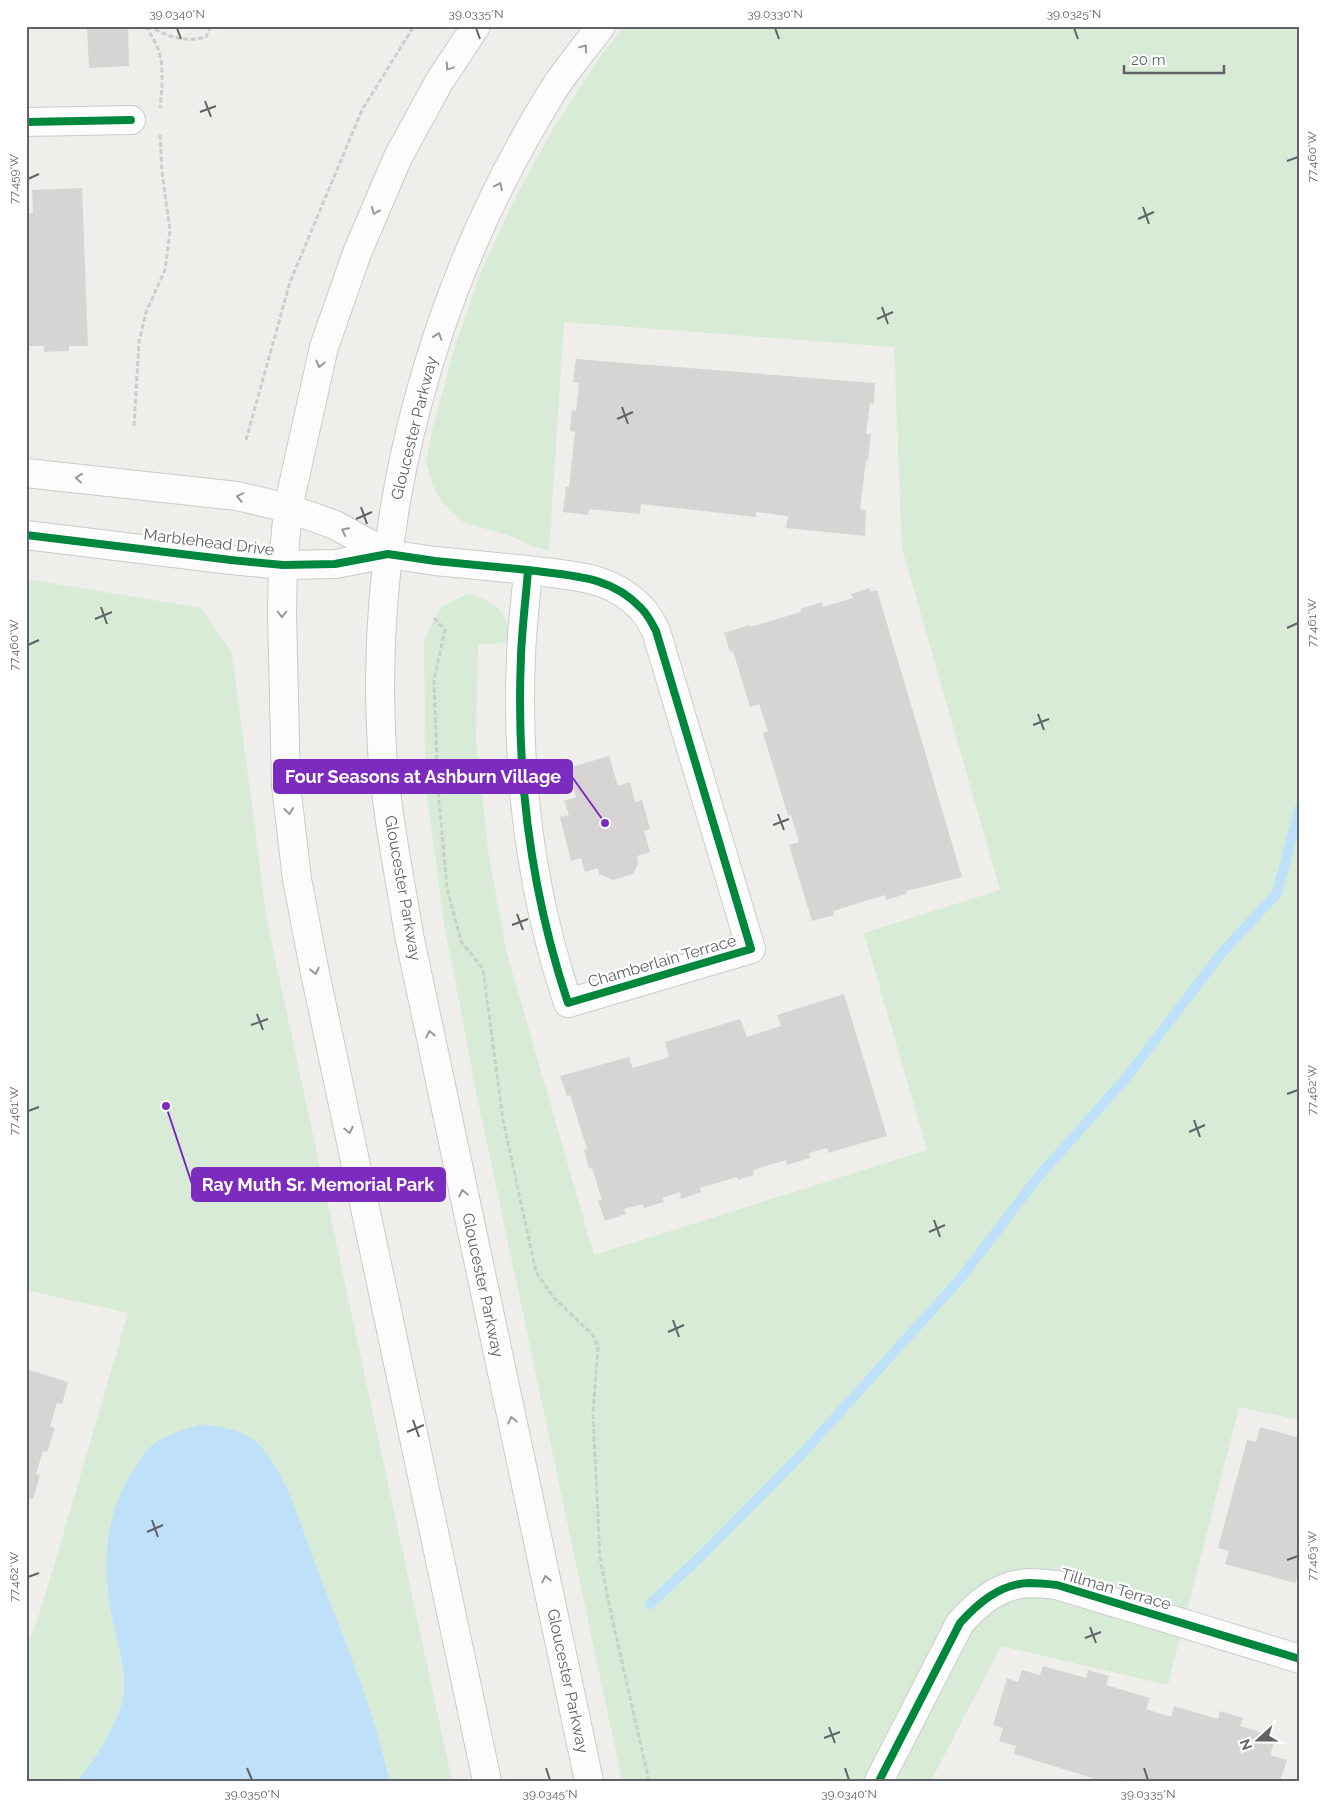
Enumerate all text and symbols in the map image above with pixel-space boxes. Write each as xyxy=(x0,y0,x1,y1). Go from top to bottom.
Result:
text: 39.0340°N xyxy=(149,7,205,21)
text: 39.0335°N xyxy=(449,7,503,21)
text: 39.0330°N xyxy=(747,7,803,21)
text: 39.0325°N xyxy=(1047,7,1101,21)
scale bar xyxy=(1124,42,1224,74)
one-way arrow xyxy=(579,45,587,54)
text: 20 m xyxy=(1131,51,1166,69)
one-way arrow xyxy=(446,61,455,70)
text: 77.460°W xyxy=(1305,131,1319,182)
text: 77.459°W xyxy=(7,154,21,204)
one-way arrow xyxy=(493,182,504,191)
one-way arrow xyxy=(370,206,381,215)
one-way arrow xyxy=(432,333,442,341)
street label: Gloucester Parkway xyxy=(387,354,441,502)
one-way arrow xyxy=(315,359,326,368)
one-way arrow xyxy=(75,473,83,484)
one-way arrow xyxy=(236,493,245,503)
street label: Marblehead Drive xyxy=(143,525,275,559)
one-way arrow xyxy=(341,527,350,537)
text: 77.461°W xyxy=(1305,598,1319,647)
one-way arrow xyxy=(277,610,287,618)
text: 77.460°W xyxy=(7,619,21,670)
callout: Four Seasons at Ashburn Village xyxy=(274,760,572,793)
text: Four Seasons at Ashburn Village xyxy=(285,766,561,787)
one-way arrow xyxy=(283,807,294,815)
street label: Gloucester Parkway xyxy=(381,814,425,962)
street label: Chamberlain Terrace xyxy=(586,931,738,991)
one-way arrow xyxy=(309,967,320,976)
one-way arrow xyxy=(425,1029,435,1038)
text: 77.462°W xyxy=(1305,1065,1319,1115)
text: 77.461°W xyxy=(7,1086,21,1135)
one-way arrow xyxy=(343,1126,354,1135)
callout: Ray Muth Sr. Memorial Park xyxy=(192,1168,445,1201)
text: Ray Muth Sr. Memorial Park xyxy=(202,1174,435,1195)
one-way arrow xyxy=(458,1188,469,1197)
street label: Gloucester Parkway xyxy=(458,1211,508,1359)
one-way arrow xyxy=(507,1416,518,1425)
text: 77.463°W xyxy=(1305,1531,1319,1581)
text: 77.462°W xyxy=(7,1552,21,1602)
street label: Tillman Terrace xyxy=(1059,1564,1173,1614)
one-way arrow xyxy=(541,1575,552,1584)
street label: Gloucester Parkway xyxy=(543,1607,593,1755)
north arrow xyxy=(1234,1714,1284,1764)
text: N xyxy=(1236,1737,1255,1753)
text: 39.0350°N xyxy=(224,1787,280,1801)
text: 39.0345°N xyxy=(522,1787,578,1801)
text: 39.0340°N xyxy=(821,1787,877,1801)
text: 39.0335°N xyxy=(1121,1787,1175,1801)

